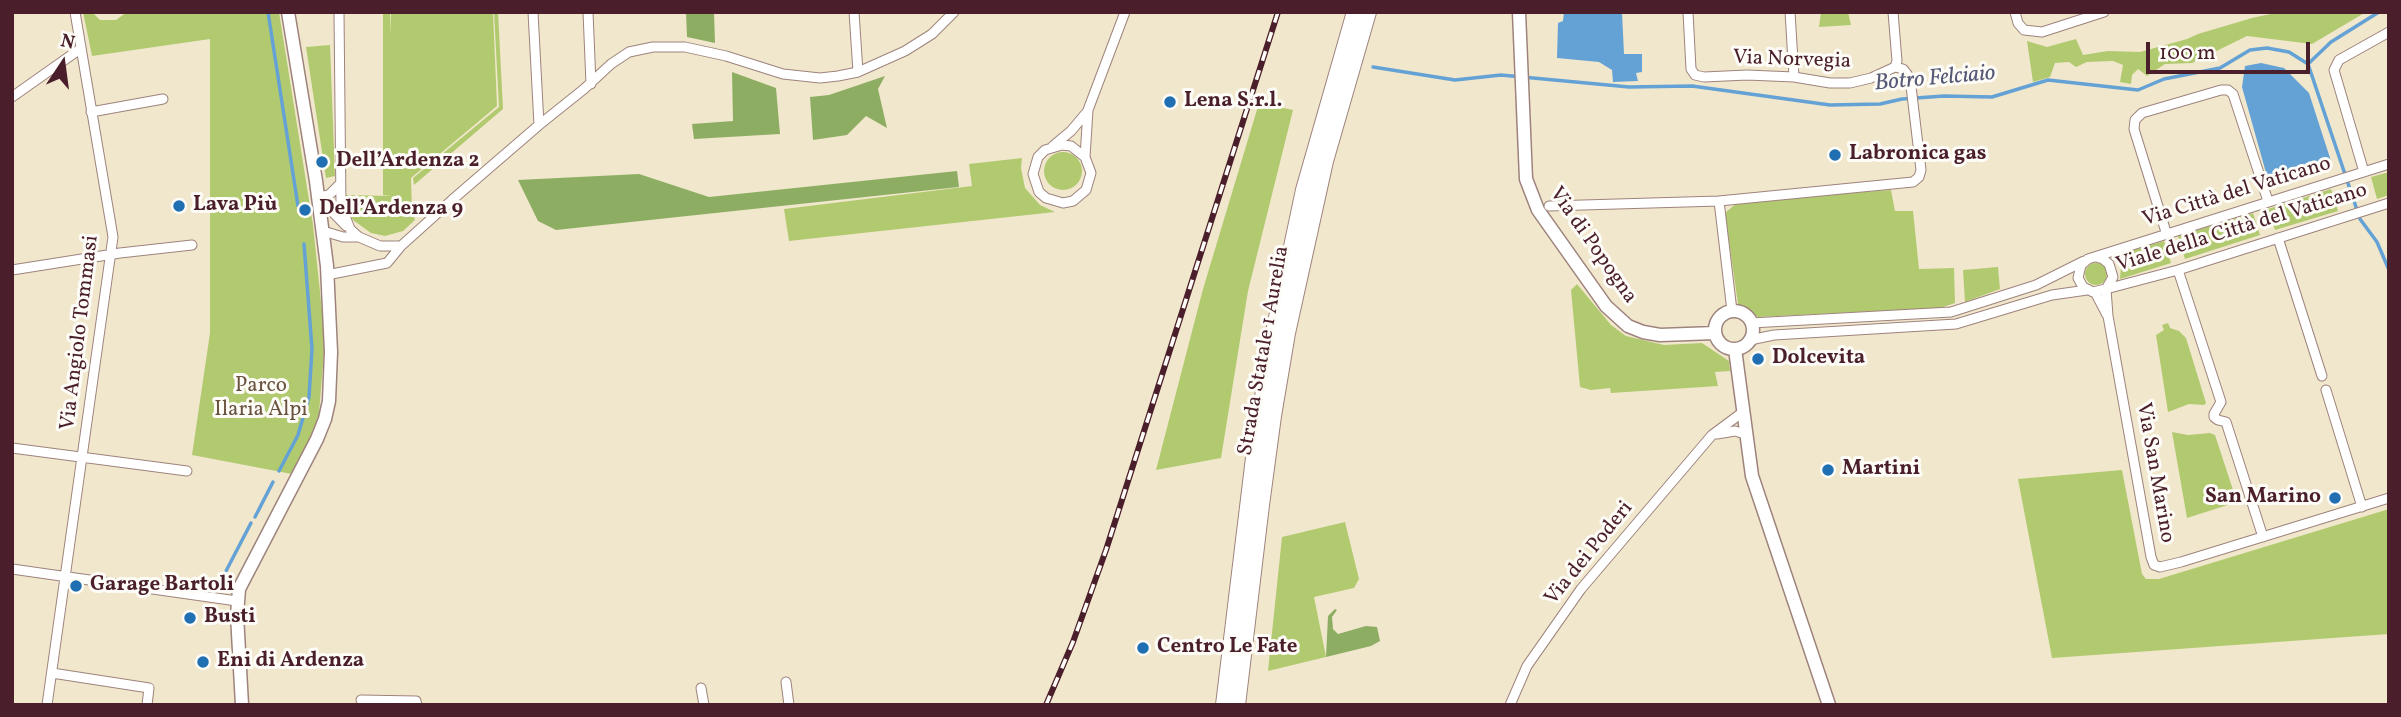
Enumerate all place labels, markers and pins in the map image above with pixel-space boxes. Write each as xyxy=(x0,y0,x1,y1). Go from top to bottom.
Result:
place label: Lena S.r.l. xyxy=(1184,89,1282,115)
marker: Lena S.r.l. xyxy=(1162,94,1178,110)
place label: Labronica gas xyxy=(1849,142,1987,168)
marker: Labronica gas xyxy=(1827,147,1843,163)
place label: Dell’Ardenza 2 xyxy=(336,149,479,175)
marker: Dell’Ardenza 2 xyxy=(314,154,330,170)
place label: Lava Più xyxy=(193,193,277,219)
place label: Dell’Ardenza 9 xyxy=(319,197,463,223)
marker: Lava Più xyxy=(171,198,187,214)
marker: Dell’Ardenza 9 xyxy=(297,202,313,218)
place label: Dolcevita xyxy=(1772,346,1865,372)
marker: Dolcevita xyxy=(1750,351,1766,367)
place label: Martini xyxy=(1842,457,1920,483)
marker: Martini xyxy=(1820,462,1836,478)
place label: San Marino xyxy=(2205,485,2321,511)
marker: San Marino xyxy=(2327,490,2343,506)
place label: Garage Bartoli xyxy=(90,573,234,599)
marker: Garage Bartoli xyxy=(68,578,84,594)
place label: Busti xyxy=(204,605,256,631)
marker: Busti xyxy=(182,610,198,626)
place label: Centro Le Fate xyxy=(1157,635,1298,661)
marker: Centro Le Fate xyxy=(1135,640,1151,656)
place label: Eni di Ardenza xyxy=(217,649,364,675)
marker: Eni di Ardenza xyxy=(195,654,211,670)

